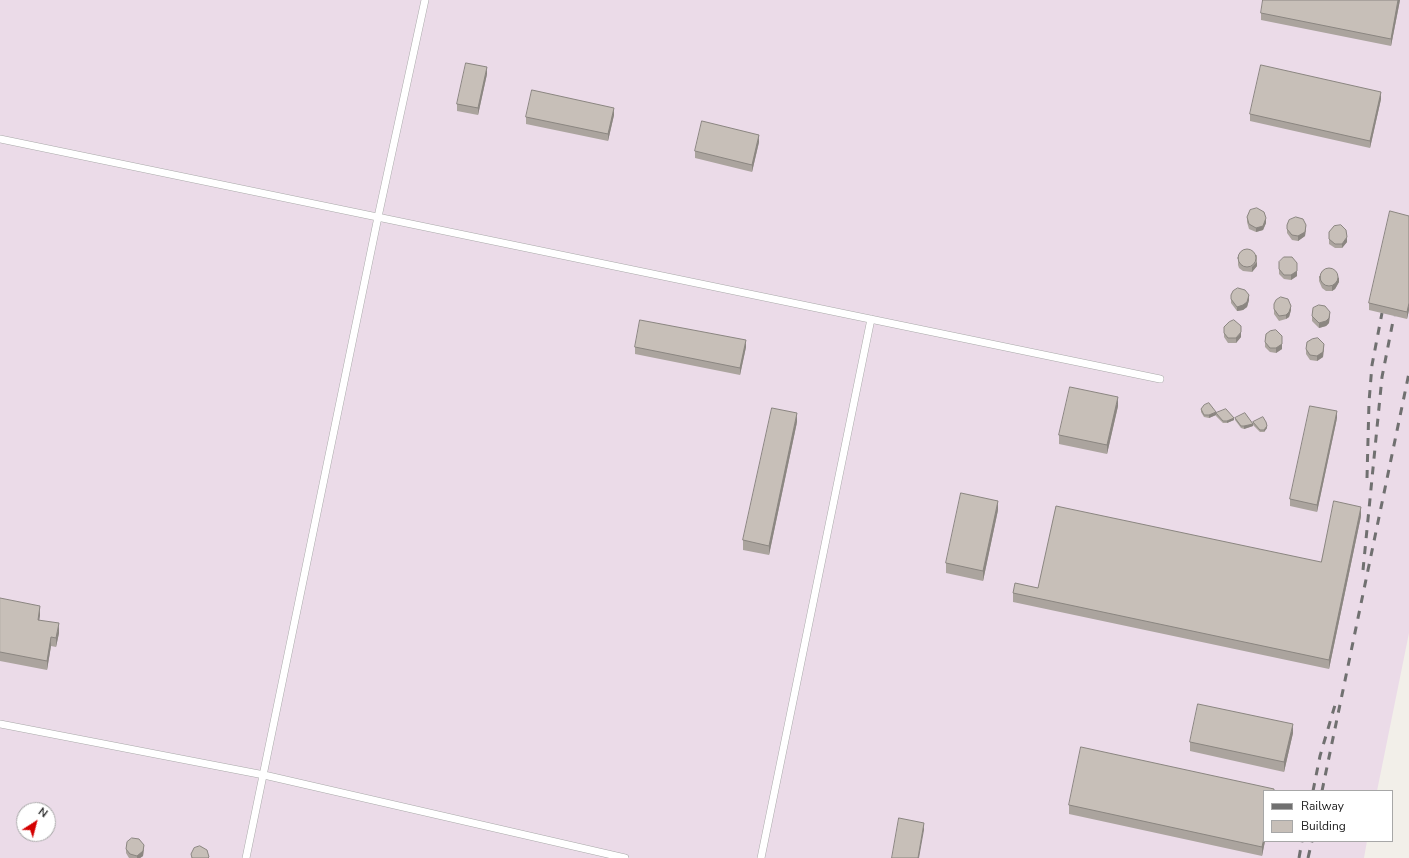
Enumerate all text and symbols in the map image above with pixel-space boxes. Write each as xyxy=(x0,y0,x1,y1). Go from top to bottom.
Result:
legend xyxy=(1263,790,1393,842)
text: Railway xyxy=(1301,798,1344,814)
north arrow xyxy=(16,802,56,842)
text: N xyxy=(35,804,50,821)
text: Building xyxy=(1301,818,1346,834)

